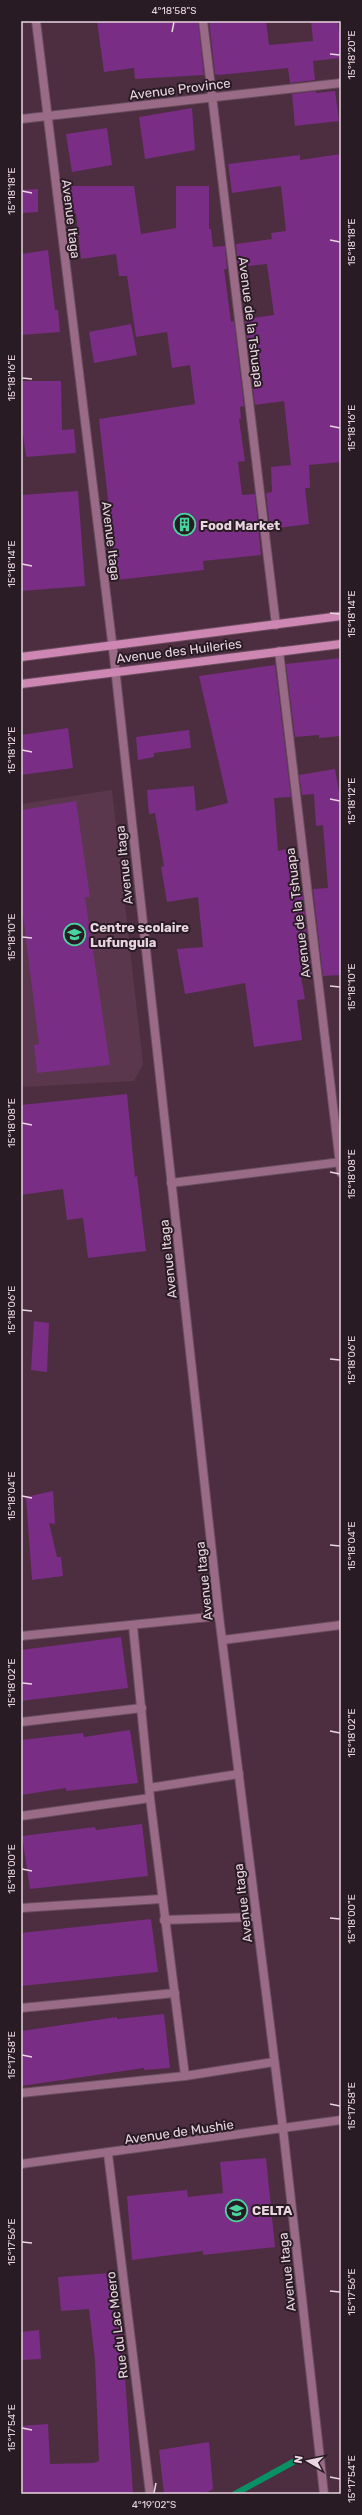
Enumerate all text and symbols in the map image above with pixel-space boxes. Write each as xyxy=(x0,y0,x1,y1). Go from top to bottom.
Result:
text: 4°18'58"S xyxy=(151,5,197,17)
text: 15°18'20"E xyxy=(346,31,358,79)
street label: Avenue Province xyxy=(129,75,231,103)
text: 15°18'18"E xyxy=(6,167,18,215)
street label: Avenue Itaga xyxy=(58,179,83,259)
text: 15°18'18"E xyxy=(346,218,358,266)
street label: Avenue de la Tshuapa xyxy=(236,256,266,388)
text: 15°18'16"E xyxy=(6,355,18,401)
text: 15°18'16"E xyxy=(346,405,358,451)
street label: Avenue Itaga xyxy=(98,501,123,581)
building icon: Food Market xyxy=(171,512,197,538)
place label: Food Market xyxy=(200,518,280,533)
text: 15°18'14"E xyxy=(6,541,18,587)
text: 15°18'14"E xyxy=(346,591,358,637)
street label: Avenue des Huileries xyxy=(115,636,243,666)
text: 15°18'12"E xyxy=(6,727,18,773)
text: 15°18'12"E xyxy=(346,778,358,824)
street label: Avenue Itaga xyxy=(112,825,137,905)
street label: Avenue de la Tshuapa xyxy=(283,847,313,979)
text: 15°18'10"E xyxy=(6,913,18,961)
place label: Centre scolaire Lufungula xyxy=(90,920,189,950)
school or university icon: Centre scolaire Lufungula xyxy=(62,921,88,947)
text: 15°18'10"E xyxy=(346,963,358,1011)
text: 15°18'08"E xyxy=(6,1098,18,1148)
text: 15°18'08"E xyxy=(346,1149,358,1199)
street label: Avenue Itaga xyxy=(156,1219,181,1299)
text: 15°18'06"E xyxy=(6,1286,18,1334)
text: 15°18'06"E xyxy=(346,1336,358,1384)
text: 15°18'04"E xyxy=(6,1471,18,1521)
text: 15°18'04"E xyxy=(346,1521,358,1571)
street label: Avenue Itaga xyxy=(192,1541,217,1621)
text: 15°18'02"E xyxy=(6,1659,18,1707)
text: 15°18'02"E xyxy=(346,1709,358,1757)
text: 15°18'00"E xyxy=(6,1844,18,1894)
street label: Avenue Itaga xyxy=(231,1863,256,1943)
text: 15°18'00"E xyxy=(346,1894,358,1944)
text: 15°17'58"E xyxy=(6,2031,18,2079)
text: 15°17'58"E xyxy=(346,2082,358,2130)
street label: Avenue de Mushie xyxy=(123,2117,235,2147)
school or university icon: CELTA xyxy=(223,2197,249,2223)
place label: CELTA xyxy=(252,2203,293,2218)
text: 15°17'56"E xyxy=(6,2218,18,2266)
street label: Avenue Itaga xyxy=(275,2232,300,2312)
text: 15°17'56"E xyxy=(346,2268,358,2316)
street label: Rue du Lac Moero xyxy=(103,2271,131,2379)
text: 15°17'54"E xyxy=(6,2404,18,2452)
north arrow xyxy=(288,2441,328,2481)
text: N xyxy=(292,2455,306,2464)
text: 15°17'54"E xyxy=(346,2455,358,2503)
text: 4°19'02"S xyxy=(132,2499,176,2511)

